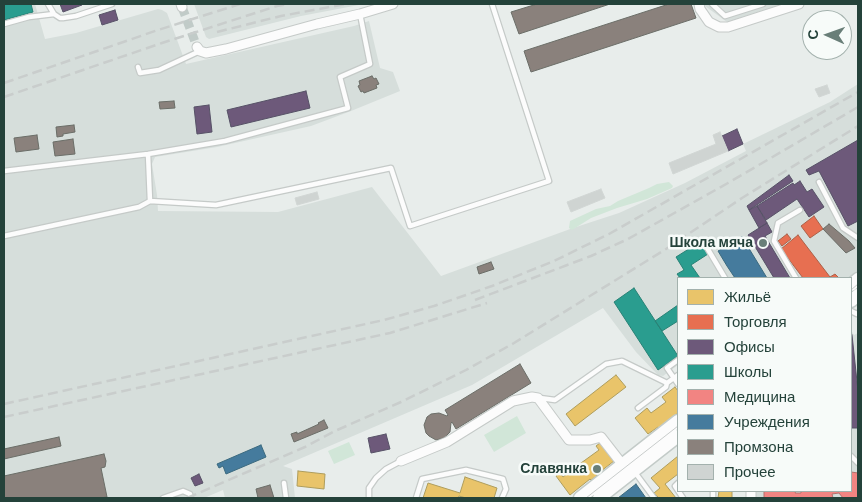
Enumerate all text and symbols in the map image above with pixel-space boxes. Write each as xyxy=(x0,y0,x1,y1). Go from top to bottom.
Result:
north arrow xyxy=(802,10,852,60)
text: С xyxy=(804,29,822,40)
place label: Школа мяча xyxy=(669,235,753,251)
marker: Школа мяча xyxy=(757,237,769,249)
legend xyxy=(677,277,852,492)
text: Жильё xyxy=(724,287,771,307)
text: Торговля xyxy=(724,312,787,332)
text: Офисы xyxy=(724,337,775,357)
text: Школы xyxy=(724,362,772,382)
text: Медицина xyxy=(724,387,795,407)
text: Учреждения xyxy=(724,412,810,432)
text: Промзона xyxy=(724,437,793,457)
place label: Славянка xyxy=(520,461,587,477)
text: Прочее xyxy=(724,462,776,482)
marker: Славянка xyxy=(591,463,603,475)

